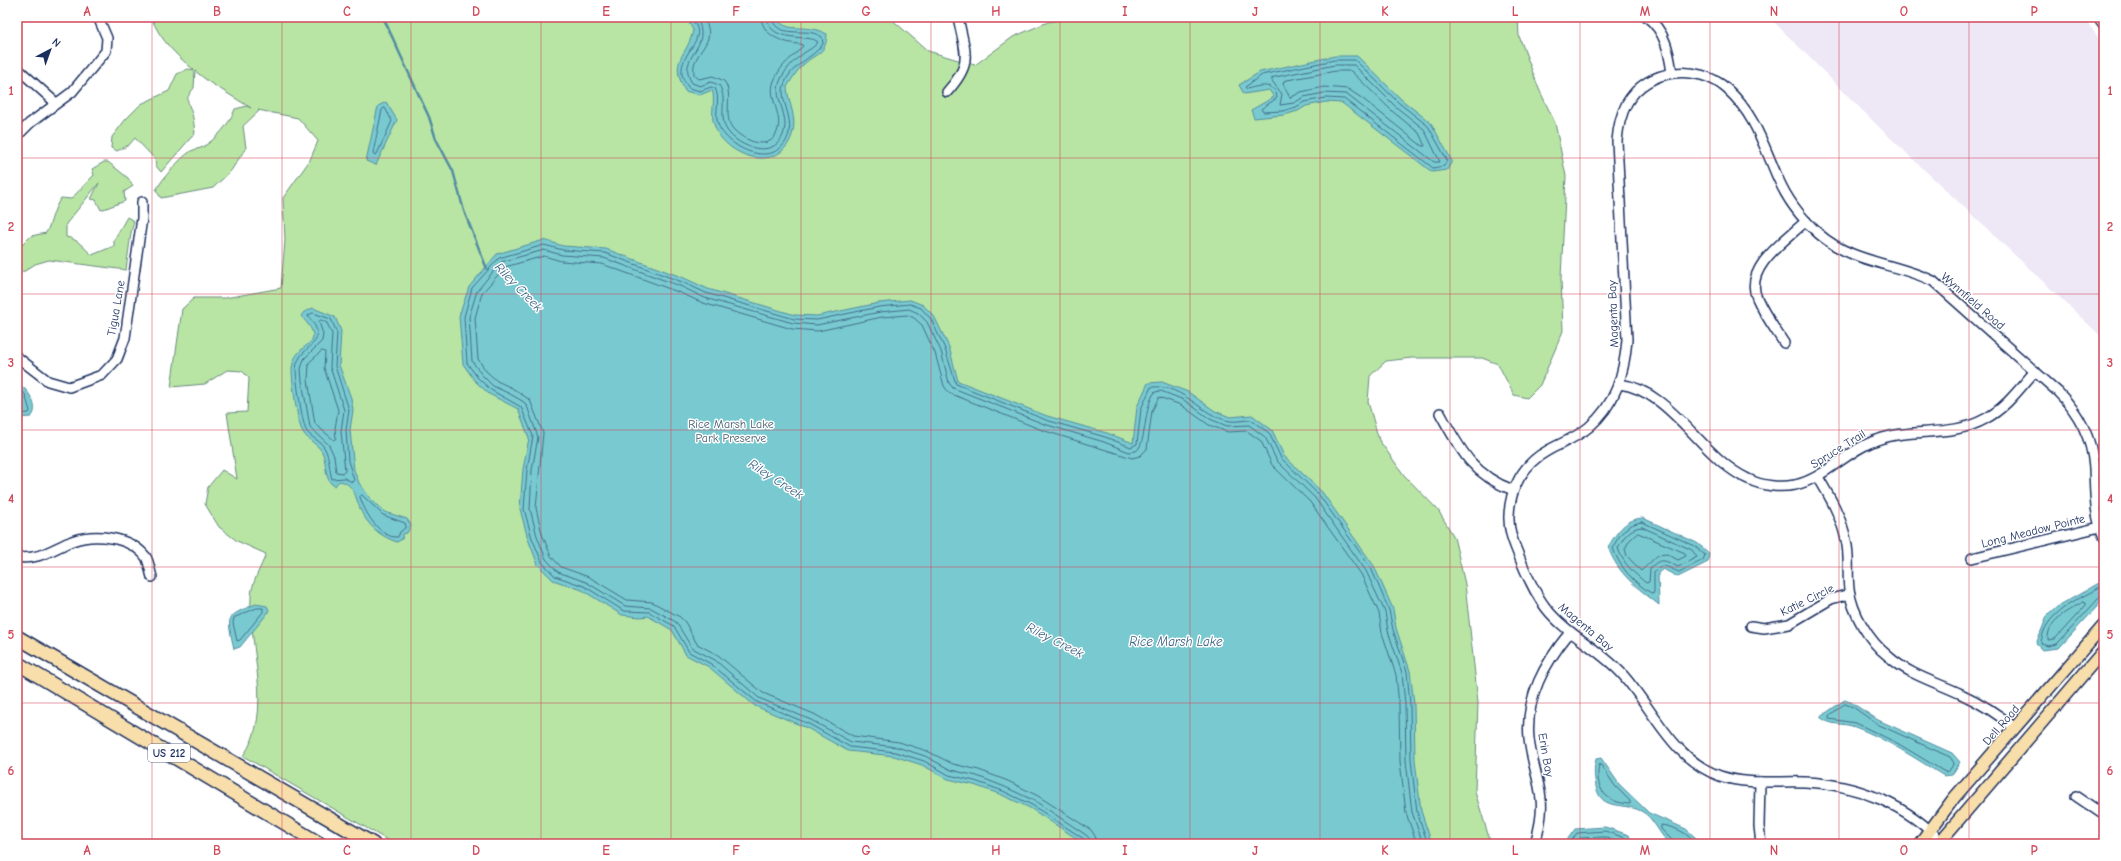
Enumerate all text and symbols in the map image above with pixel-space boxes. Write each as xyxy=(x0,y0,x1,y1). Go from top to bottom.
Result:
text: A xyxy=(83,4,91,19)
text: B xyxy=(213,4,221,19)
text: C xyxy=(343,4,351,19)
text: D xyxy=(472,4,480,19)
text: E xyxy=(602,4,610,19)
text: F xyxy=(732,4,740,19)
text: G xyxy=(861,4,871,19)
text: H xyxy=(991,4,1001,19)
text: I xyxy=(1122,4,1128,19)
text: J xyxy=(1252,4,1258,19)
text: K xyxy=(1381,4,1389,19)
text: L xyxy=(1512,4,1519,19)
text: M xyxy=(1640,4,1651,19)
text: N xyxy=(1770,4,1778,19)
text: O xyxy=(1900,4,1908,19)
text: P xyxy=(2030,4,2038,19)
north arrow xyxy=(30,30,70,70)
text: N xyxy=(49,36,63,50)
text: 1 xyxy=(8,83,14,98)
text: 1 xyxy=(2107,83,2113,98)
text: 2 xyxy=(8,219,14,234)
text: 2 xyxy=(2107,219,2113,234)
water label: Riley Creek xyxy=(492,259,547,315)
street label: Wynnfield Road xyxy=(1938,269,2008,333)
street label: Tigua Lane xyxy=(104,279,128,337)
street label: Magenta Bay xyxy=(1605,279,1621,348)
text: 3 xyxy=(8,355,14,370)
text: 3 xyxy=(2107,355,2113,370)
park label: Rice Marsh Lake Park Preserve xyxy=(688,417,774,445)
street label: Spruce Trail xyxy=(1808,427,1868,471)
water label: Riley Creek xyxy=(746,456,807,503)
text: 4 xyxy=(8,491,14,506)
text: 4 xyxy=(2107,491,2113,506)
street label: Long Meadow Pointe xyxy=(1980,511,2086,551)
street label: Katie Circle xyxy=(1778,581,1836,619)
street label: Magenta Bay xyxy=(1556,600,1617,654)
water label: Riley Creek xyxy=(1024,619,1087,661)
text: 5 xyxy=(8,627,15,642)
text: 5 xyxy=(2107,627,2114,642)
water label: Rice Marsh Lake xyxy=(1129,634,1223,649)
street label: Dell Road xyxy=(1980,702,2022,748)
street label: Erin Bay xyxy=(1535,732,1557,779)
road number: US 212 xyxy=(148,744,190,762)
text: 6 xyxy=(8,763,15,778)
text: 6 xyxy=(2107,763,2114,778)
text: A xyxy=(83,843,91,858)
text: B xyxy=(213,843,221,858)
text: C xyxy=(343,843,351,858)
text: D xyxy=(472,843,480,858)
text: E xyxy=(602,843,610,858)
text: F xyxy=(732,843,740,858)
text: G xyxy=(861,843,871,858)
text: H xyxy=(991,843,1001,858)
text: I xyxy=(1122,843,1128,858)
text: J xyxy=(1252,843,1258,858)
text: K xyxy=(1381,843,1389,858)
text: L xyxy=(1512,843,1519,858)
text: M xyxy=(1640,843,1651,858)
text: N xyxy=(1770,843,1778,858)
text: O xyxy=(1900,843,1908,858)
text: P xyxy=(2030,843,2038,858)

